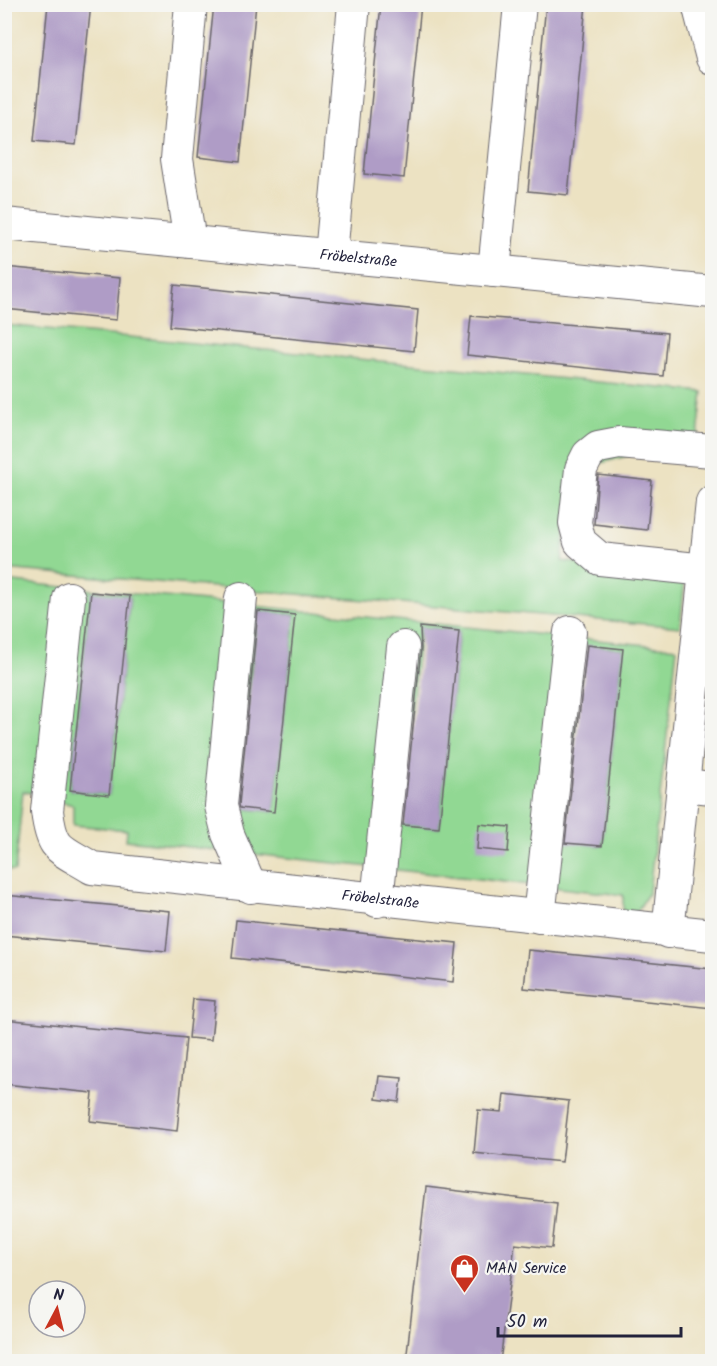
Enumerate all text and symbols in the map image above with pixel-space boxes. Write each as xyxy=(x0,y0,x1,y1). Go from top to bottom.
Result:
street label: Fröbelstraße xyxy=(318,243,398,275)
street label: Fröbelstraße xyxy=(340,884,420,916)
shop icon: MAN Service xyxy=(449,1252,481,1294)
place label: MAN Service xyxy=(486,1257,566,1281)
north arrow xyxy=(27,1279,87,1339)
text: N xyxy=(52,1283,65,1309)
scale bar xyxy=(498,1300,681,1338)
text: 50 m xyxy=(507,1308,547,1337)

